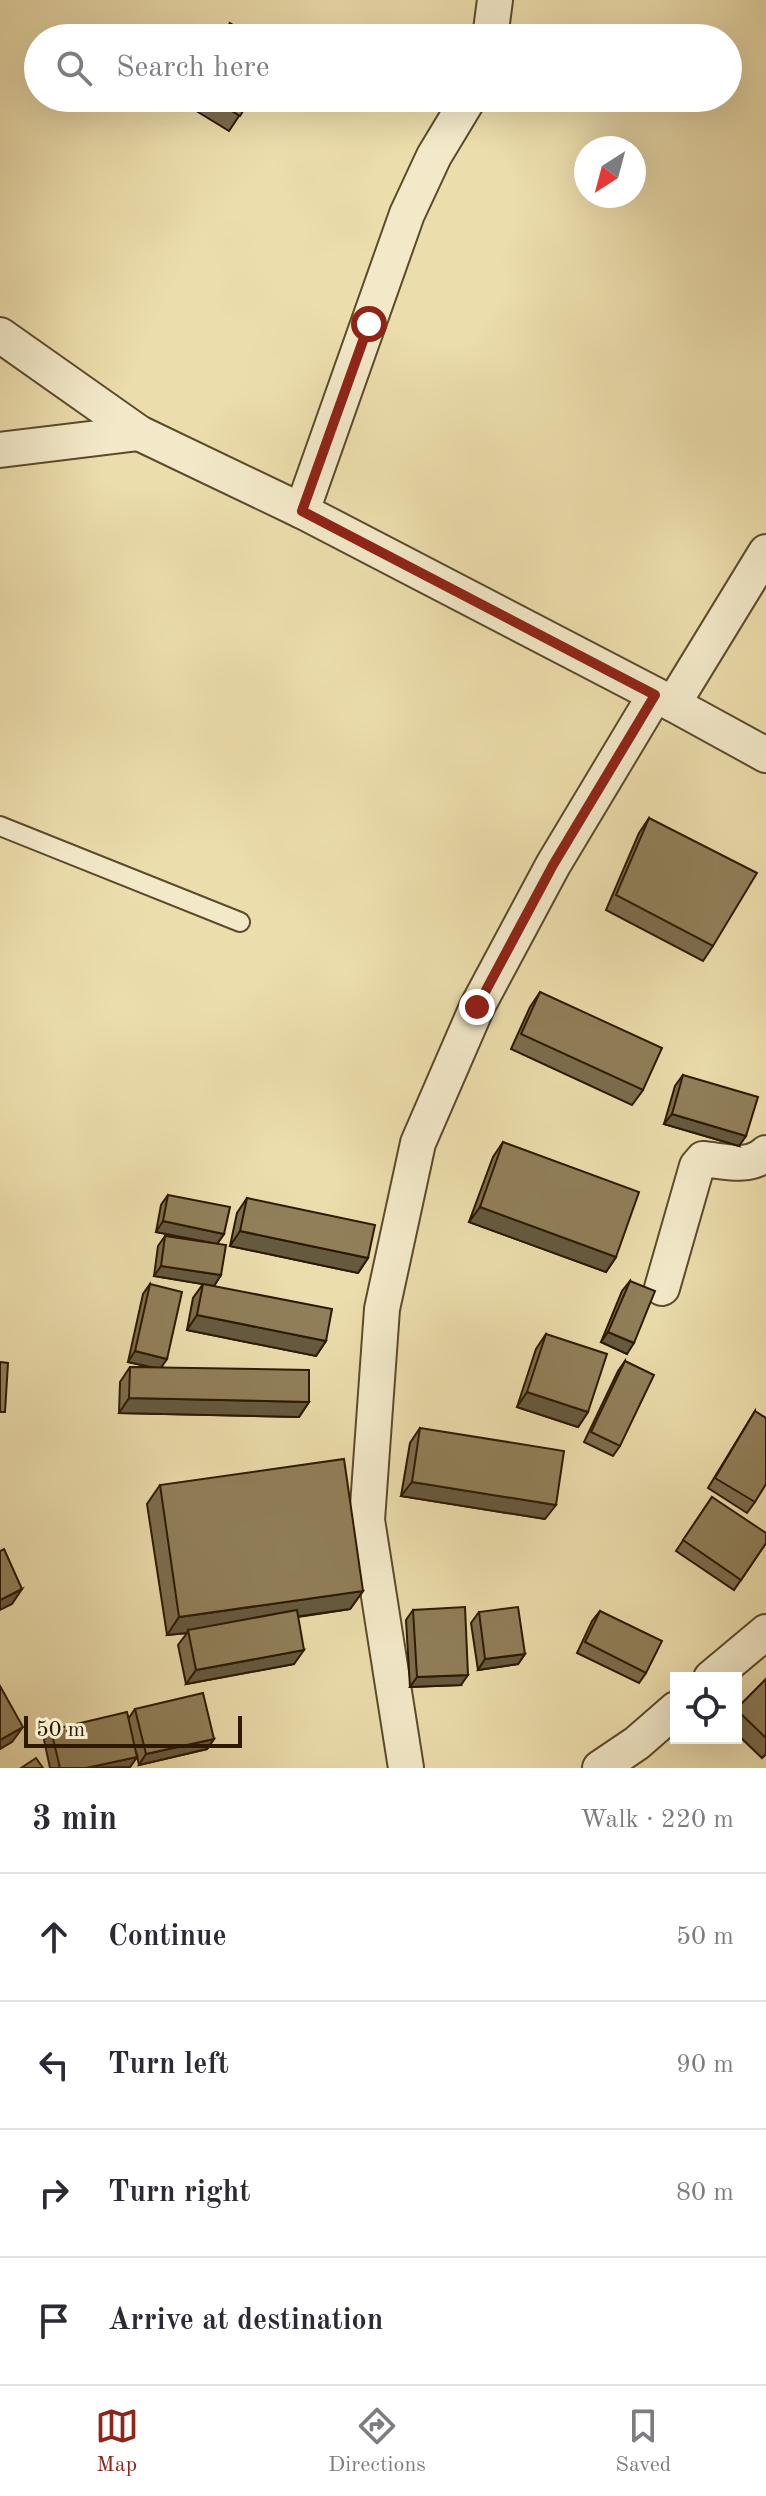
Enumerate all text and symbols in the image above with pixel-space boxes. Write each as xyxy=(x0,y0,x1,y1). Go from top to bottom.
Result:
search box xyxy=(24,24,742,112)
icon: search xyxy=(52,46,96,90)
text: Search here xyxy=(116,53,270,83)
north arrow xyxy=(574,136,646,208)
route start xyxy=(351,306,387,342)
route end xyxy=(459,989,495,1025)
map controls xyxy=(670,1672,742,1744)
button: locate xyxy=(670,1672,742,1744)
scale bar xyxy=(24,1712,242,1748)
text: 50 m xyxy=(36,1719,85,1741)
text: 3 min xyxy=(32,1803,117,1837)
text: Walk · 220 m xyxy=(580,1807,734,1833)
icon: ahead xyxy=(32,1915,76,1959)
text: Continue xyxy=(108,1922,227,1952)
text: 50 m xyxy=(676,1924,734,1950)
icon: left xyxy=(32,2043,76,2087)
text: Turn left xyxy=(108,2050,229,2080)
text: 90 m xyxy=(676,2052,734,2078)
icon: right xyxy=(32,2171,76,2215)
text: Turn right xyxy=(108,2178,250,2208)
text: 80 m xyxy=(676,2180,734,2206)
icon: arrive xyxy=(32,2299,76,2343)
text: Arrive at destination xyxy=(108,2306,383,2336)
tab: Map xyxy=(95,2404,139,2479)
tab: Directions xyxy=(328,2404,426,2479)
tab: Saved xyxy=(615,2404,671,2479)

